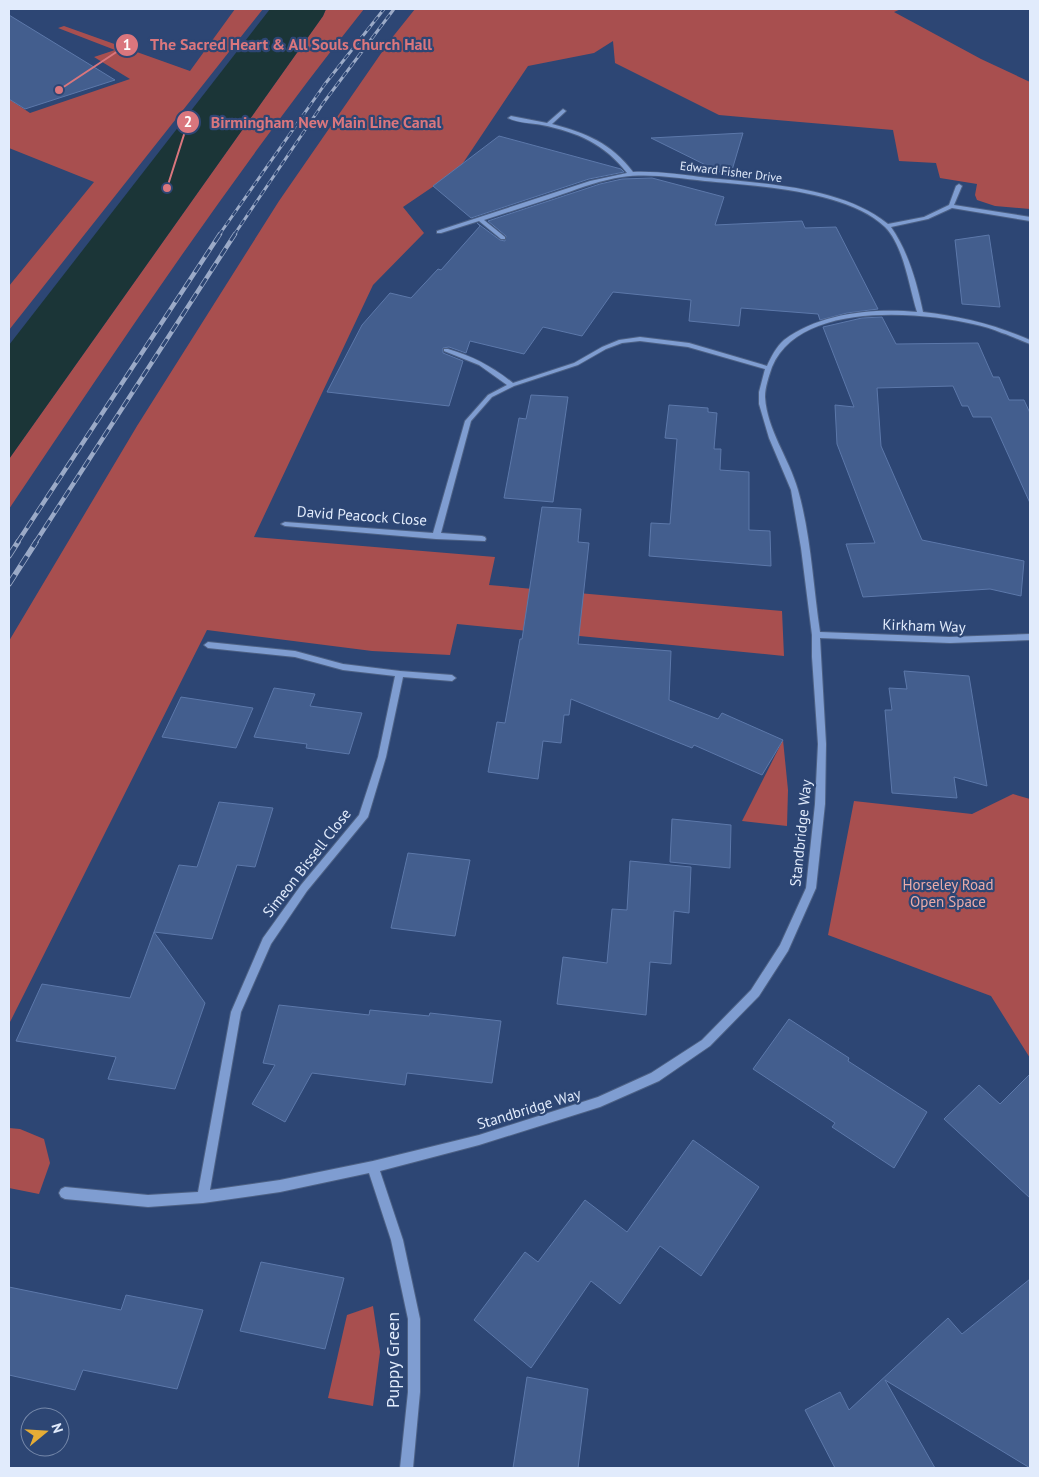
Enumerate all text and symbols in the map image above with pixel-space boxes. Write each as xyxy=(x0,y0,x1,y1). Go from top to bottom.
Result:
callout: The Sacred Heart & All Souls Church Hall xyxy=(114,29,442,60)
text: The Sacred Heart & All Souls Church Hall xyxy=(150,34,432,54)
text: 1 xyxy=(123,35,131,54)
callout: Birmingham New Main Line Canal xyxy=(176,107,451,138)
text: 2 xyxy=(184,112,192,131)
text: Birmingham New Main Line Canal xyxy=(211,112,441,132)
street label: Edward Fisher Drive xyxy=(679,158,783,185)
street label: David Peacock Close xyxy=(296,501,428,530)
street label: Kirkham Way xyxy=(882,615,966,636)
street label: Standbridge Way xyxy=(785,778,816,887)
street label: Simeon Bissell Close xyxy=(258,805,355,921)
park label: Horseley Road Open Space xyxy=(902,875,994,911)
street label: Standbridge Way xyxy=(475,1084,583,1133)
street label: Puppy Green xyxy=(381,1312,404,1408)
north arrow xyxy=(20,1407,70,1457)
text: N xyxy=(47,1421,67,1435)

